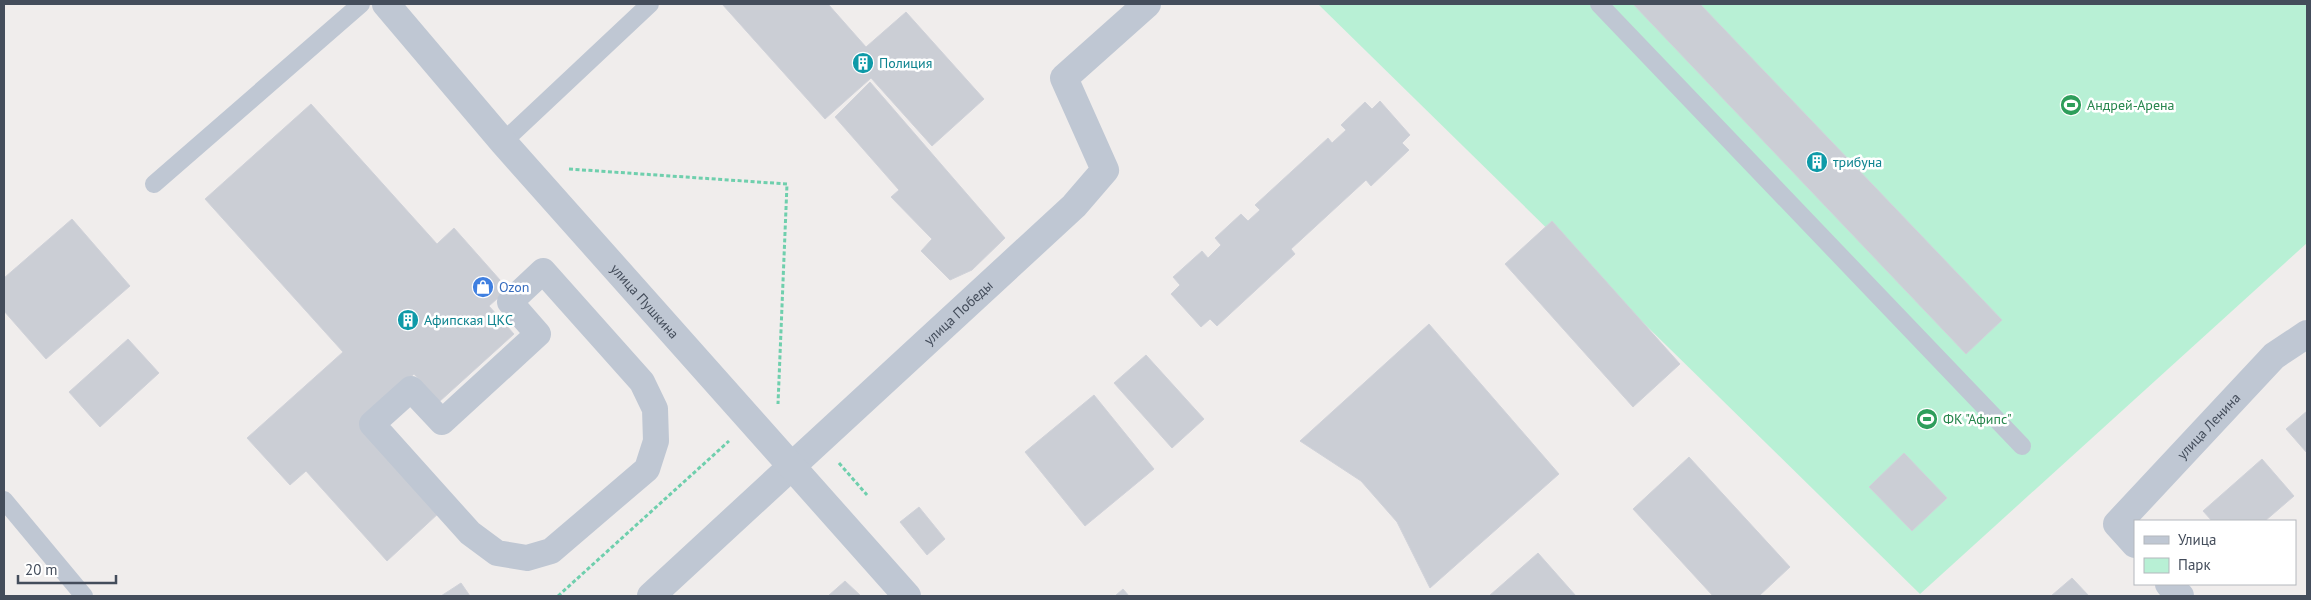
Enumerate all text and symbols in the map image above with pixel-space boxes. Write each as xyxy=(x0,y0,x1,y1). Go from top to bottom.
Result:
building icon: Полиция xyxy=(851,51,875,75)
place label: Полиция xyxy=(879,54,932,72)
sports icon: Андрей-Арена xyxy=(2059,93,2083,117)
place label: Андрей-Арена xyxy=(2087,96,2175,114)
building icon: трибуна xyxy=(1805,150,1829,174)
place label: трибуна xyxy=(1833,153,1882,171)
street label: улица Пушкина xyxy=(607,260,683,342)
shop icon: Ozon xyxy=(471,275,495,299)
street label: улица Победы xyxy=(920,276,997,349)
place label: Ozon xyxy=(499,278,529,296)
building icon: Афипская ЦКС xyxy=(396,308,420,332)
place label: Афипская ЦКС xyxy=(424,311,513,329)
street label: улица Ленина xyxy=(2173,389,2244,463)
sports icon: ФК "Афипс" xyxy=(1915,407,1939,431)
place label: ФК "Афипс" xyxy=(1943,410,2012,428)
legend xyxy=(2134,520,2296,585)
text: Улица xyxy=(2178,530,2216,549)
scale bar xyxy=(18,552,115,584)
text: Парк xyxy=(2178,555,2211,574)
text: 20 m xyxy=(25,560,58,579)

